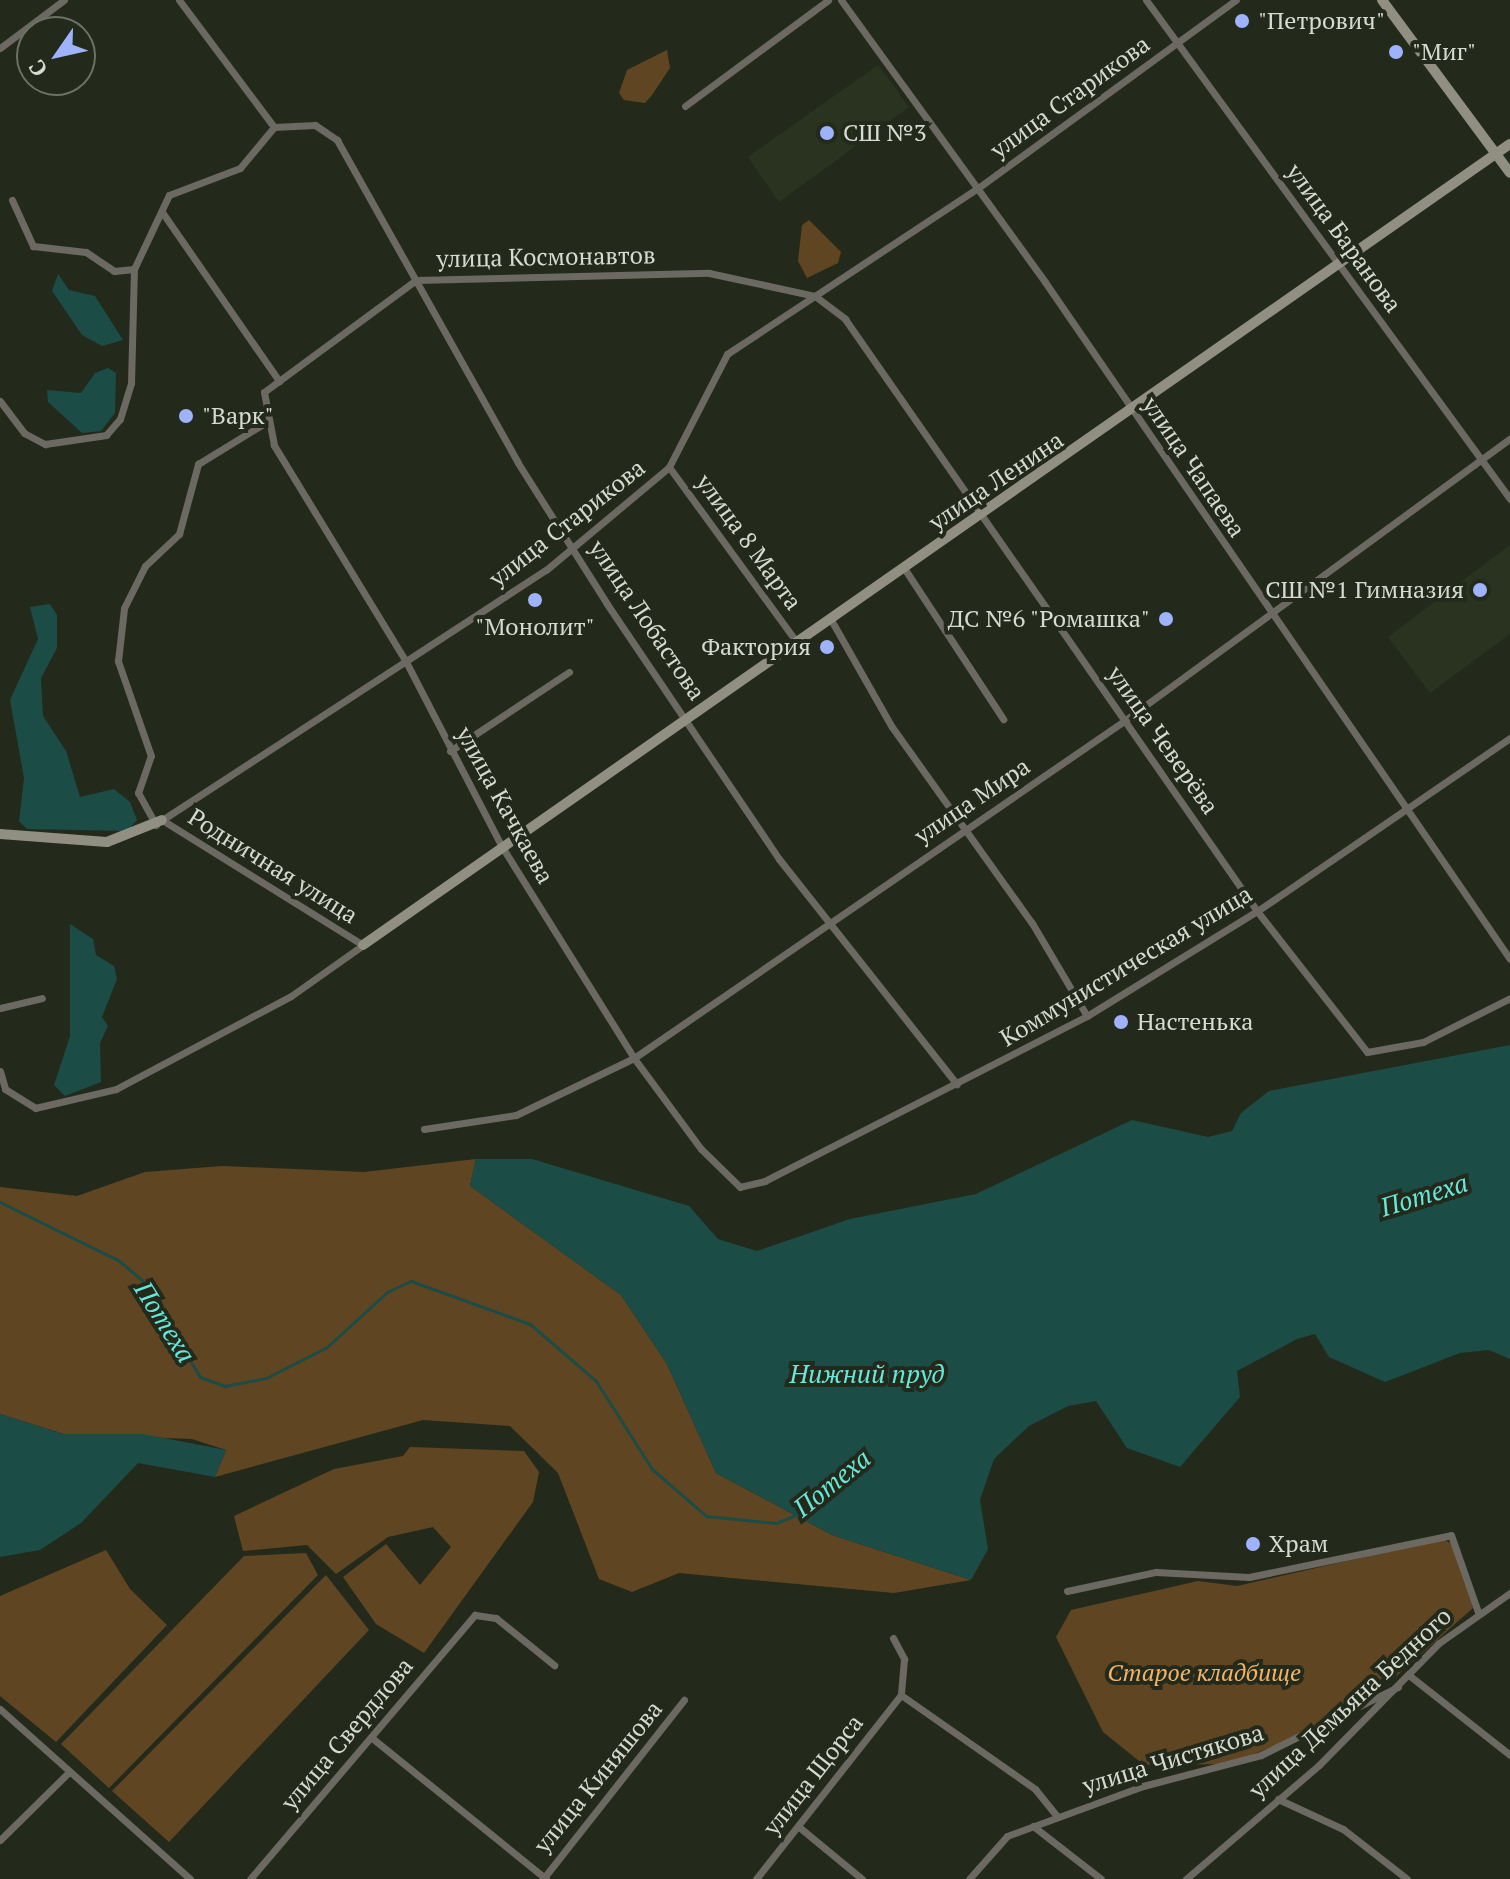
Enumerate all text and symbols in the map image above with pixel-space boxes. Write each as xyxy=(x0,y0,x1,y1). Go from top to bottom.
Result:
place label: "Петрович" xyxy=(1258,7,1385,35)
marker: "Петрович" xyxy=(1233,12,1251,30)
north arrow xyxy=(16,16,96,96)
street label: улица Старикова xyxy=(985,30,1155,164)
place label: "Миг" xyxy=(1412,38,1476,66)
marker: "Миг" xyxy=(1387,43,1405,61)
text: С xyxy=(21,55,53,83)
place label: СШ №3 xyxy=(843,119,926,147)
marker: СШ №3 xyxy=(818,124,836,142)
street label: улица Баранова xyxy=(1280,158,1408,318)
street label: улица Космонавтов xyxy=(436,241,656,273)
street label: улица Чапаева xyxy=(1136,391,1252,543)
place label: "Варк" xyxy=(202,402,274,430)
marker: "Варк" xyxy=(177,407,195,425)
street label: улица Ленина xyxy=(923,425,1069,537)
street label: улица Старикова xyxy=(483,453,651,593)
street label: улица 8 Марта xyxy=(690,469,808,615)
street label: улица Лобастова xyxy=(583,535,711,705)
place label: СШ №1 Гимназия xyxy=(1265,576,1464,604)
marker: СШ №1 Гимназия xyxy=(1471,581,1489,599)
marker: "Монолит" xyxy=(526,591,544,609)
place label: ДС №6 "Ромашка" xyxy=(947,605,1150,633)
marker: ДС №6 "Ромашка" xyxy=(1157,610,1175,628)
place label: "Монолит" xyxy=(475,613,595,641)
place label: Фактория xyxy=(701,633,811,661)
marker: Фактория xyxy=(818,638,836,656)
street label: улица Чеверёва xyxy=(1101,660,1225,820)
street label: улица Качкаева xyxy=(450,722,560,888)
street label: улица Мира xyxy=(909,752,1035,850)
street label: Родничная улица xyxy=(183,802,363,930)
street label: Коммунистическая улица xyxy=(995,879,1257,1053)
place label: Настенька xyxy=(1137,1008,1253,1036)
marker: Настенька xyxy=(1112,1013,1130,1031)
water label: Потеха xyxy=(1377,1167,1471,1223)
water label: Потеха xyxy=(128,1276,202,1368)
water label: Нижний пруд xyxy=(790,1358,944,1390)
water label: Потеха xyxy=(787,1443,877,1523)
place label: Храм xyxy=(1269,1530,1328,1558)
marker: Храм xyxy=(1244,1535,1262,1553)
street label: улица Демьяна Бедного xyxy=(1243,1602,1457,1804)
street label: улица Свердлова xyxy=(275,1652,419,1816)
park label: Старое кладбище xyxy=(1107,1659,1301,1687)
street label: улица Киняшова xyxy=(528,1695,668,1859)
street label: улица Щорса xyxy=(757,1709,869,1841)
street label: улица Чистякова xyxy=(1079,1718,1267,1800)

